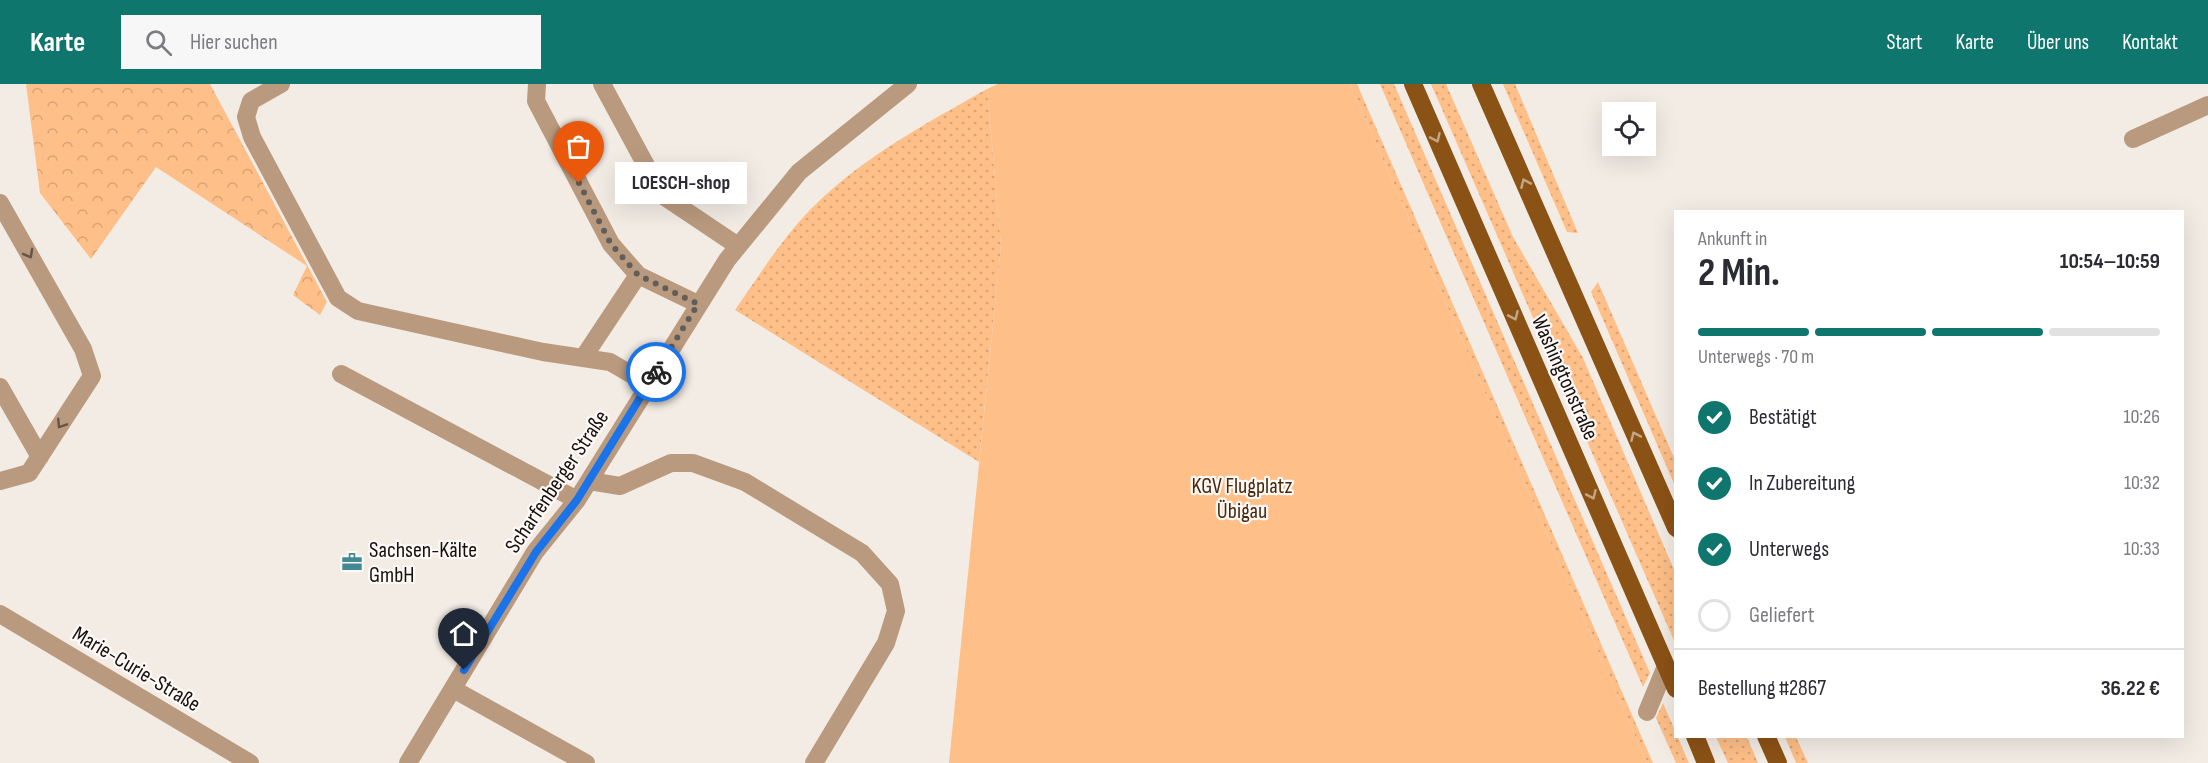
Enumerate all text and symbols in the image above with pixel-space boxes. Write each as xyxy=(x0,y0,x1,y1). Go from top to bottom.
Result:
search box xyxy=(121,15,541,69)
text: Karte xyxy=(30,26,85,59)
icon: search xyxy=(142,26,175,59)
text: Hier suchen xyxy=(190,29,278,56)
text: Start xyxy=(1886,30,1923,55)
text: Karte xyxy=(1956,30,1994,55)
text: Über uns xyxy=(2027,30,2089,55)
text: Kontakt xyxy=(2122,30,2178,55)
map controls xyxy=(1602,102,1656,156)
button: locate xyxy=(1602,102,1656,156)
pin xyxy=(553,121,604,183)
icon: bag xyxy=(562,130,595,163)
one-way arrow xyxy=(1429,131,1441,142)
callout: LOESCH-shop xyxy=(615,162,747,204)
text: LOESCH-shop xyxy=(632,171,730,195)
one-way arrow xyxy=(1520,179,1532,190)
text: Ankunft in xyxy=(1698,227,1767,251)
one-way arrow xyxy=(22,248,33,258)
text: 10:54–10:59 xyxy=(2060,248,2160,275)
text: 2 Min. xyxy=(1698,250,1780,297)
one-way arrow xyxy=(1507,310,1519,321)
street label: Washingtonstraße xyxy=(1525,311,1604,444)
courier xyxy=(626,342,686,402)
text: Unterwegs · 70 m xyxy=(1698,345,1814,369)
icon: bike xyxy=(640,356,673,389)
icon: check xyxy=(1698,401,1731,434)
text: Bestätigt xyxy=(1749,404,1817,431)
street label: Scharfenberger Straße xyxy=(499,405,615,558)
text: 10:26 xyxy=(2124,405,2160,429)
one-way arrow xyxy=(57,417,68,428)
one-way arrow xyxy=(1630,431,1642,442)
icon: check xyxy=(1698,467,1731,500)
text: In Zubereitung xyxy=(1749,470,1855,497)
text: 10:32 xyxy=(2124,471,2160,495)
park label: KGV Flugplatz Übigau xyxy=(1192,473,1292,525)
one-way arrow xyxy=(1584,489,1596,500)
icon: check xyxy=(1698,533,1731,566)
text: Unterwegs xyxy=(1749,536,1829,563)
place label: Sachsen-Kälte GmbH xyxy=(369,537,477,589)
text: 10:33 xyxy=(2124,537,2160,561)
office icon: Sachsen-Kälte GmbH xyxy=(340,550,364,574)
text: Geliefert xyxy=(1749,602,1814,629)
pin xyxy=(438,608,489,670)
icon: home xyxy=(447,617,480,650)
street label: Marie-Curie-Straße xyxy=(67,621,205,718)
text: Bestellung #2867 xyxy=(1698,675,1826,702)
text: 36.22 € xyxy=(2101,675,2160,702)

